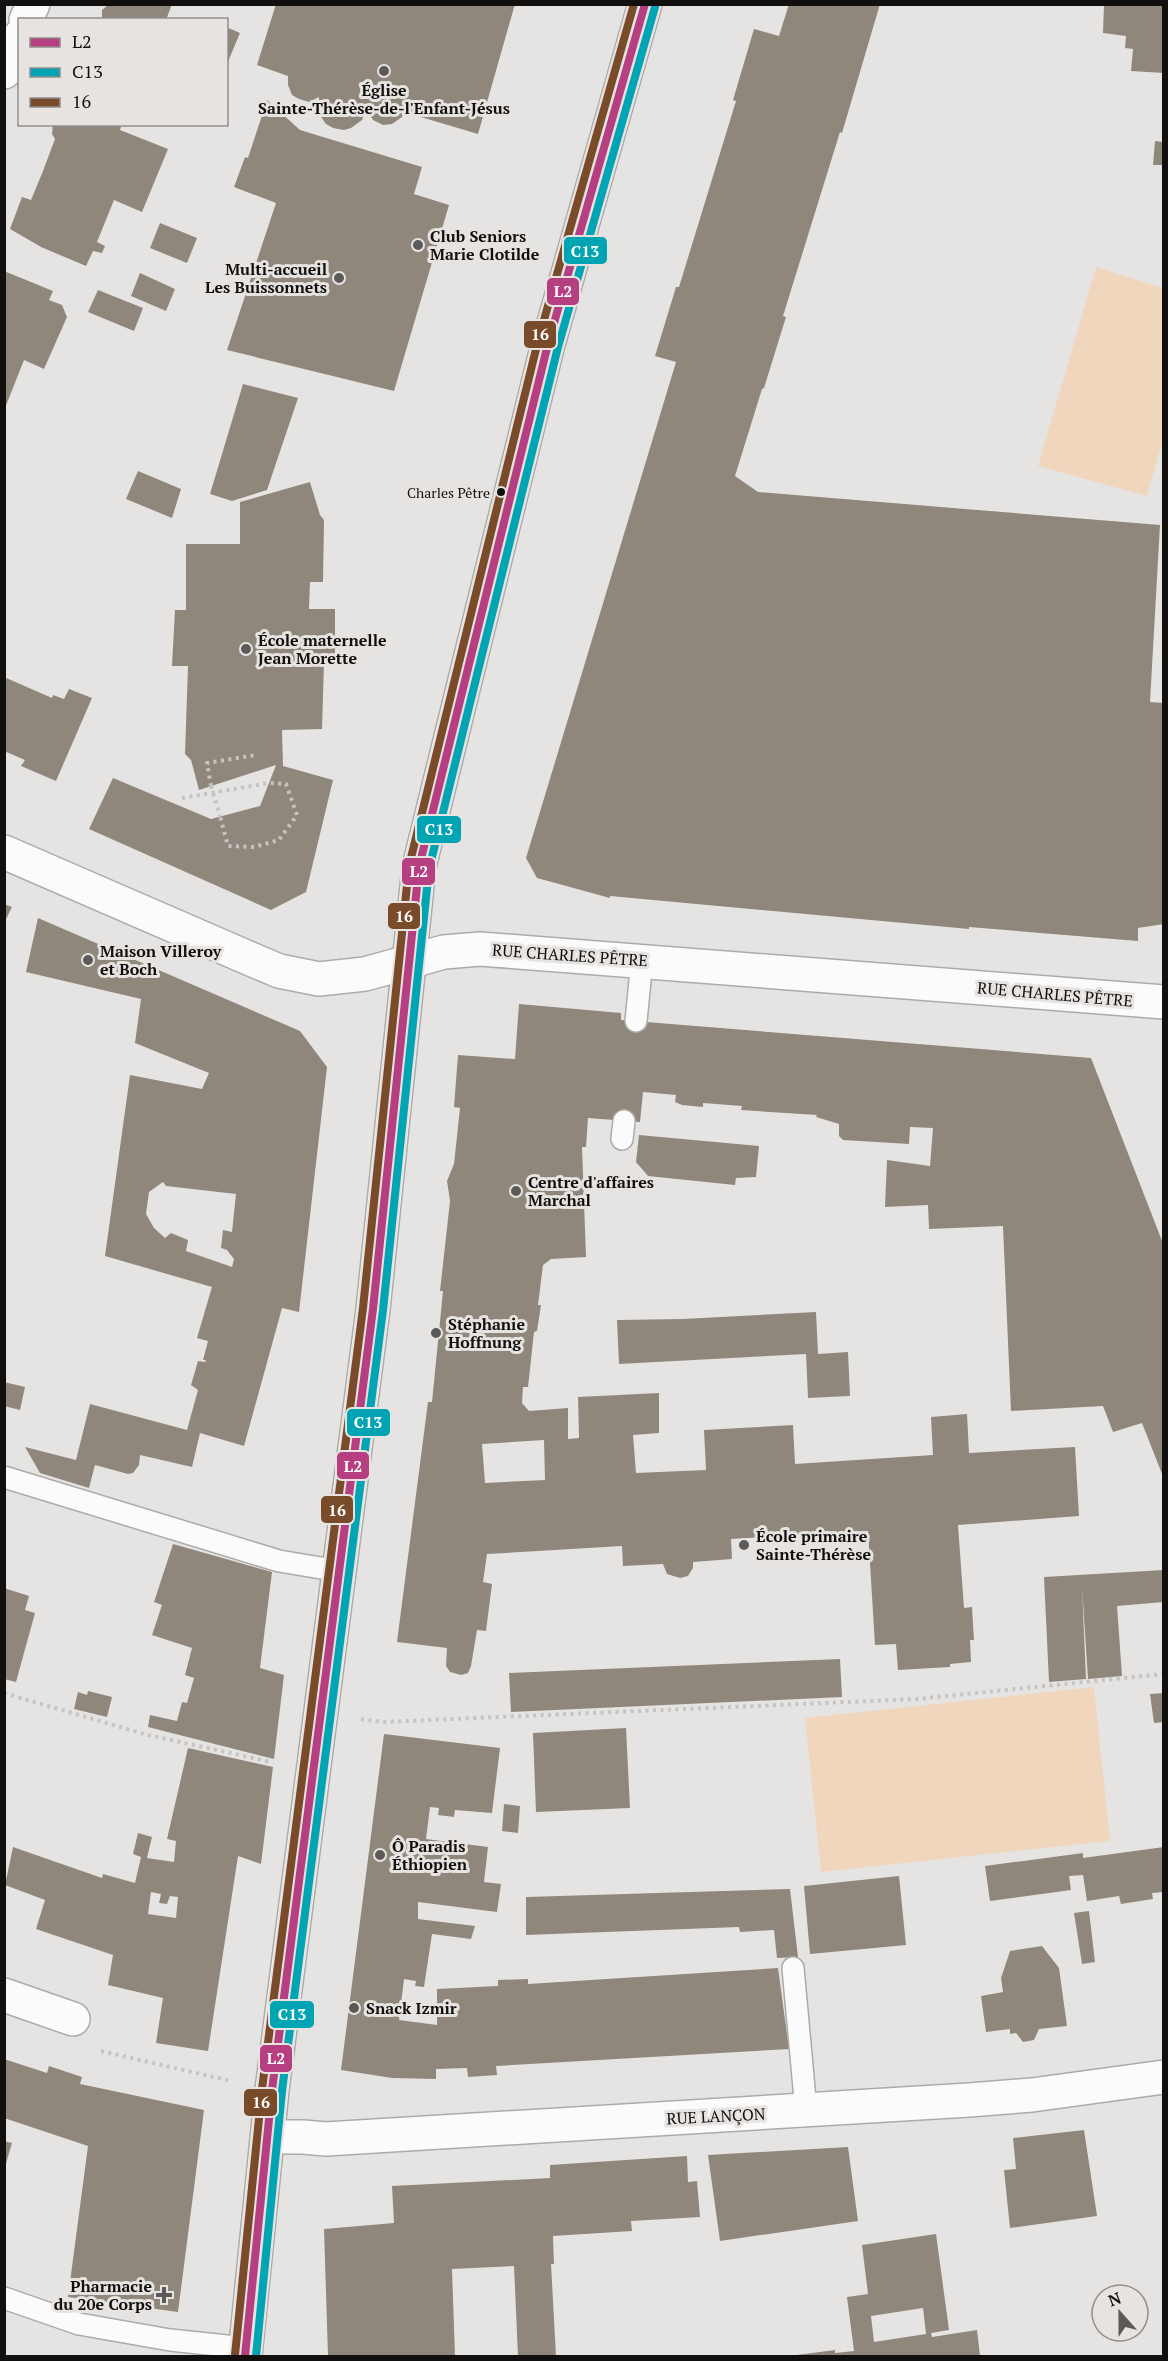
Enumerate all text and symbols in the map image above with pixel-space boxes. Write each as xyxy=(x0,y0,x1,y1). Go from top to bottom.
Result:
legend xyxy=(18,18,228,126)
text: L2 xyxy=(72,29,91,53)
text: C13 xyxy=(72,59,103,83)
marker: Église Sainte-Thérèse-de-l'Enfant-Jésus xyxy=(377,64,391,78)
place label: Église Sainte-Thérèse-de-l'Enfant-Jésus xyxy=(258,79,510,119)
text: 16 xyxy=(72,89,92,113)
place label: Club Seniors Marie Clotilde xyxy=(430,225,540,265)
line badge: C13 xyxy=(563,236,608,265)
marker: Club Seniors Marie Clotilde xyxy=(411,238,425,252)
text: C13 xyxy=(571,240,599,262)
place label: Multi-accueil Les Buissonnets xyxy=(205,258,327,298)
marker: Multi-accueil Les Buissonnets xyxy=(332,271,346,285)
line badge: L2 xyxy=(546,277,580,306)
text: L2 xyxy=(554,280,572,302)
line badge: 16 xyxy=(523,320,557,349)
text: 16 xyxy=(531,323,549,345)
place label: Charles Pêtre xyxy=(407,483,490,502)
marker: Charles Pêtre xyxy=(495,486,507,498)
place label: École maternelle Jean Morette xyxy=(258,629,387,669)
marker: École maternelle Jean Morette xyxy=(239,642,253,656)
line badge: C13 xyxy=(416,815,462,844)
text: C13 xyxy=(425,818,453,840)
line badge: L2 xyxy=(401,857,436,886)
text: L2 xyxy=(410,860,428,882)
line badge: 16 xyxy=(387,902,421,930)
text: 16 xyxy=(395,905,413,927)
street label: RUE CHARLES PÊTRE xyxy=(491,939,649,971)
place label: Maison Villeroy et Boch xyxy=(100,940,222,980)
marker: Maison Villeroy et Boch xyxy=(81,953,95,967)
street label: RUE CHARLES PÊTRE xyxy=(976,976,1134,1012)
place label: Centre d'affaires Marchal xyxy=(528,1171,654,1211)
marker: Centre d'affaires Marchal xyxy=(509,1184,523,1198)
place label: Stéphanie Hoffnung xyxy=(448,1313,525,1353)
marker: Stéphanie Hoffnung xyxy=(429,1326,443,1340)
line badge: C13 xyxy=(346,1408,391,1437)
text: C13 xyxy=(354,1411,382,1433)
line badge: L2 xyxy=(336,1451,370,1480)
text: L2 xyxy=(344,1455,362,1477)
line badge: 16 xyxy=(320,1495,354,1524)
text: 16 xyxy=(328,1499,346,1521)
place label: École primaire Sainte-Thérèse xyxy=(756,1525,871,1565)
marker: École primaire Sainte-Thérèse xyxy=(737,1538,751,1552)
place label: Ô Paradis Éthiopien xyxy=(392,1835,468,1875)
marker: Ô Paradis Éthiopien xyxy=(373,1848,387,1862)
place label: Snack Izmir xyxy=(366,1997,457,2019)
line badge: C13 xyxy=(269,2000,315,2029)
marker: Snack Izmir xyxy=(347,2001,361,2015)
text: C13 xyxy=(278,2003,306,2025)
line badge: L2 xyxy=(259,2044,293,2073)
text: L2 xyxy=(267,2047,285,2069)
line badge: 16 xyxy=(243,2088,278,2117)
text: 16 xyxy=(252,2091,270,2113)
street label: RUE LANÇON xyxy=(666,2102,766,2130)
place label: Pharmacie du 20e Corps xyxy=(54,2275,152,2315)
north arrow xyxy=(1090,2283,1150,2343)
text: N xyxy=(1105,2287,1124,2311)
marker: Pharmacie du 20e Corps xyxy=(157,2288,171,2302)

